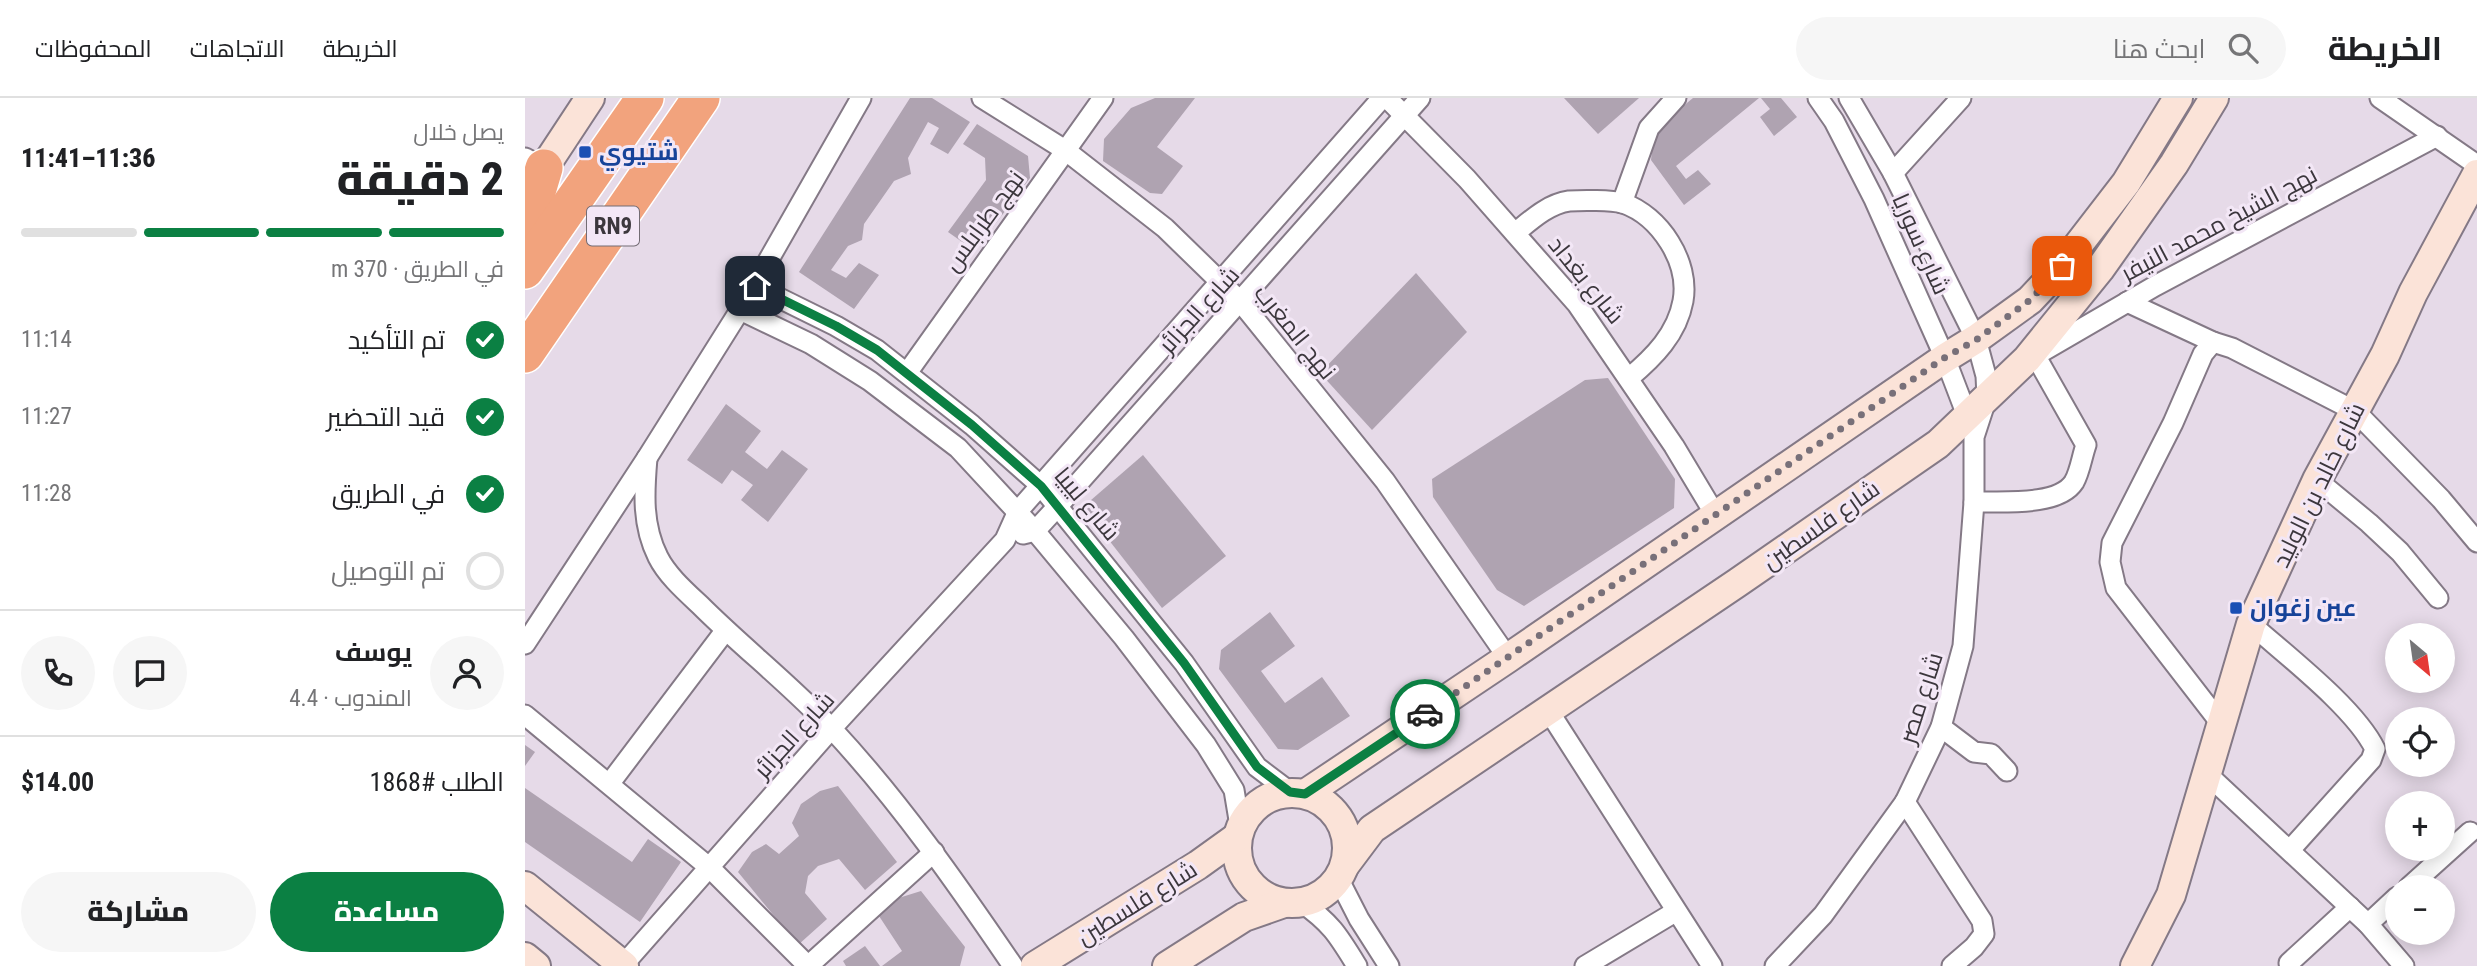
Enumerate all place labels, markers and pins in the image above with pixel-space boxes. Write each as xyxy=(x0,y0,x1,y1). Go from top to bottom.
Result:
place label: شتيوي xyxy=(599,138,679,171)
marker: شتيوي xyxy=(577,144,593,160)
pin xyxy=(2032,236,2092,296)
pin xyxy=(725,256,785,316)
place label: عين زغوان xyxy=(2250,594,2357,622)
marker: عين زغوان xyxy=(2228,600,2244,616)

